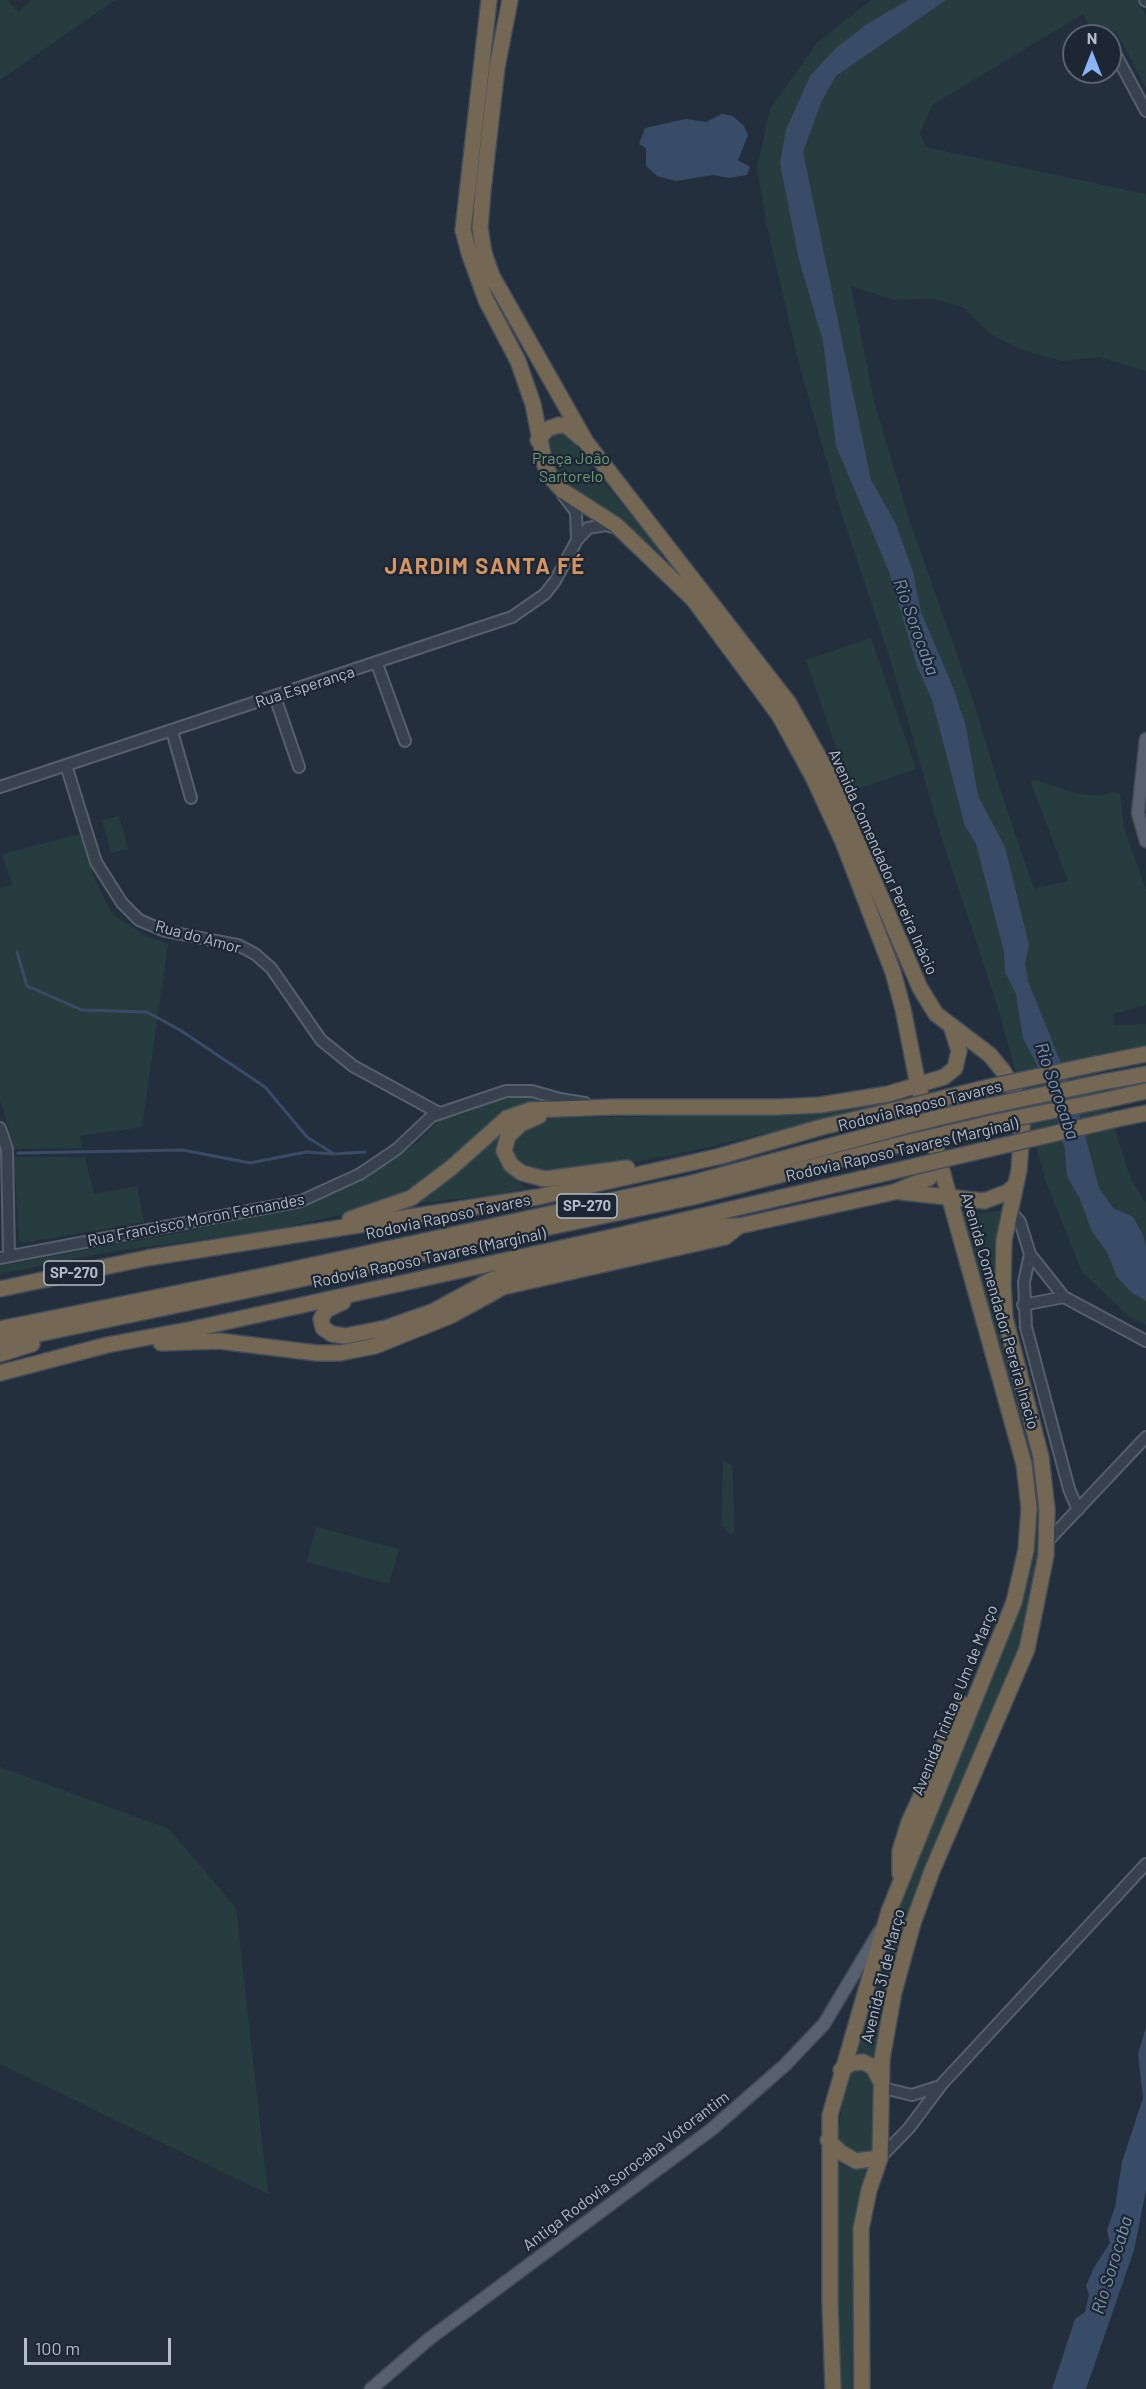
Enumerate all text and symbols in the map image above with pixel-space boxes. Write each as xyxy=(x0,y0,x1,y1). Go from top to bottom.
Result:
north arrow xyxy=(1062,24,1122,84)
text: N xyxy=(1087,28,1097,47)
park label: Praça João Sartorelo xyxy=(532,449,610,487)
district label: JARDIM SANTA FÉ xyxy=(385,554,585,580)
water label: Rio Sorocaba xyxy=(889,576,943,678)
street label: Rua Esperança xyxy=(253,662,357,712)
street label: Avenida Comendador Pereira Inácio xyxy=(824,746,942,978)
street label: Rua do Amor xyxy=(153,916,243,958)
water label: Rio Sorocaba xyxy=(1030,1040,1084,1142)
street label: Rodovia Raposo Tavares xyxy=(836,1076,1004,1136)
street label: Rodovia Raposo Tavares (Marginal) xyxy=(784,1114,1020,1186)
street label: Rua Francisco Moron Fernandes xyxy=(86,1190,306,1250)
street label: Rodovia Raposo Tavares xyxy=(364,1190,532,1244)
street label: Avenida Comendador Pereira Inacio xyxy=(957,1191,1043,1431)
road number: SP-270 xyxy=(557,1194,617,1218)
street label: Rodovia Raposo Tavares (Marginal) xyxy=(311,1224,547,1292)
road number: SP-270 xyxy=(44,1261,104,1285)
street label: Avenida Trinta e Um de Março xyxy=(908,1602,1002,1798)
street label: Avenida 31 de Março xyxy=(857,1907,909,2045)
street label: Antiga Rodovia Sorocaba Votorantim xyxy=(519,2087,733,2255)
water label: Rio Sorocaba xyxy=(1087,2213,1137,2317)
scale bar xyxy=(27,2326,174,2364)
text: 100 m xyxy=(35,2337,80,2359)

